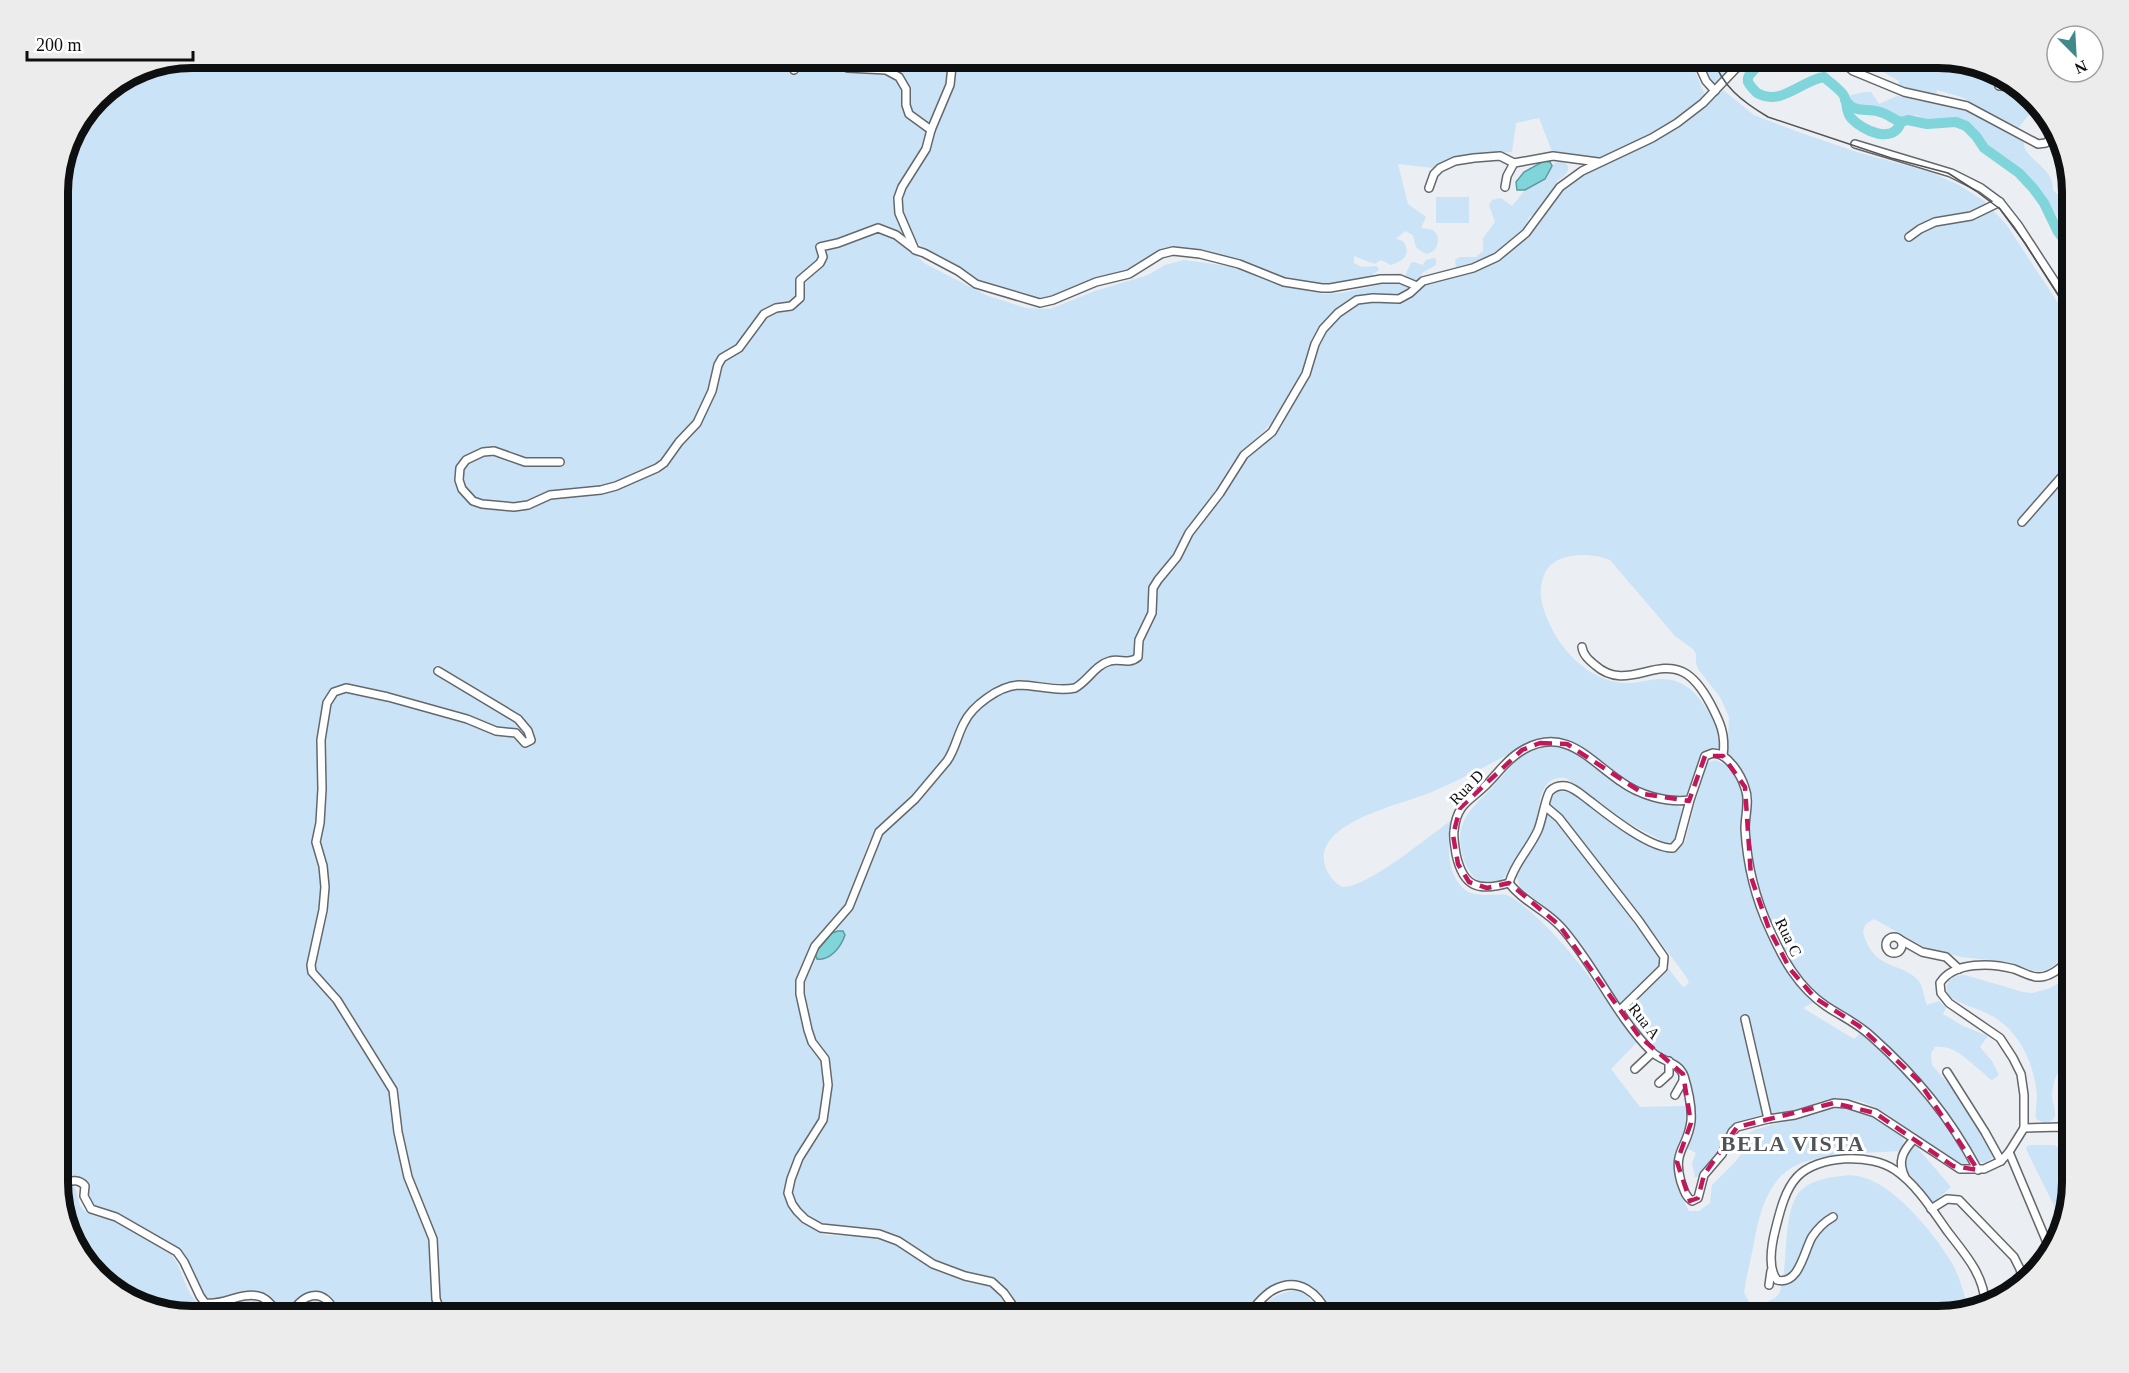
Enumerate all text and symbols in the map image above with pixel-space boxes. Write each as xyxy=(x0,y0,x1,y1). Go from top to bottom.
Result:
scale bar xyxy=(27,24,194,62)
north arrow xyxy=(2045,24,2105,84)
text: 200 m xyxy=(36,35,82,55)
text: N xyxy=(2072,57,2090,78)
street label: Rua D xyxy=(1446,767,1487,808)
street label: Rua C xyxy=(1772,915,1805,959)
street label: Rua A xyxy=(1625,1000,1664,1043)
district label: BELA VISTA xyxy=(1721,1131,1865,1156)

